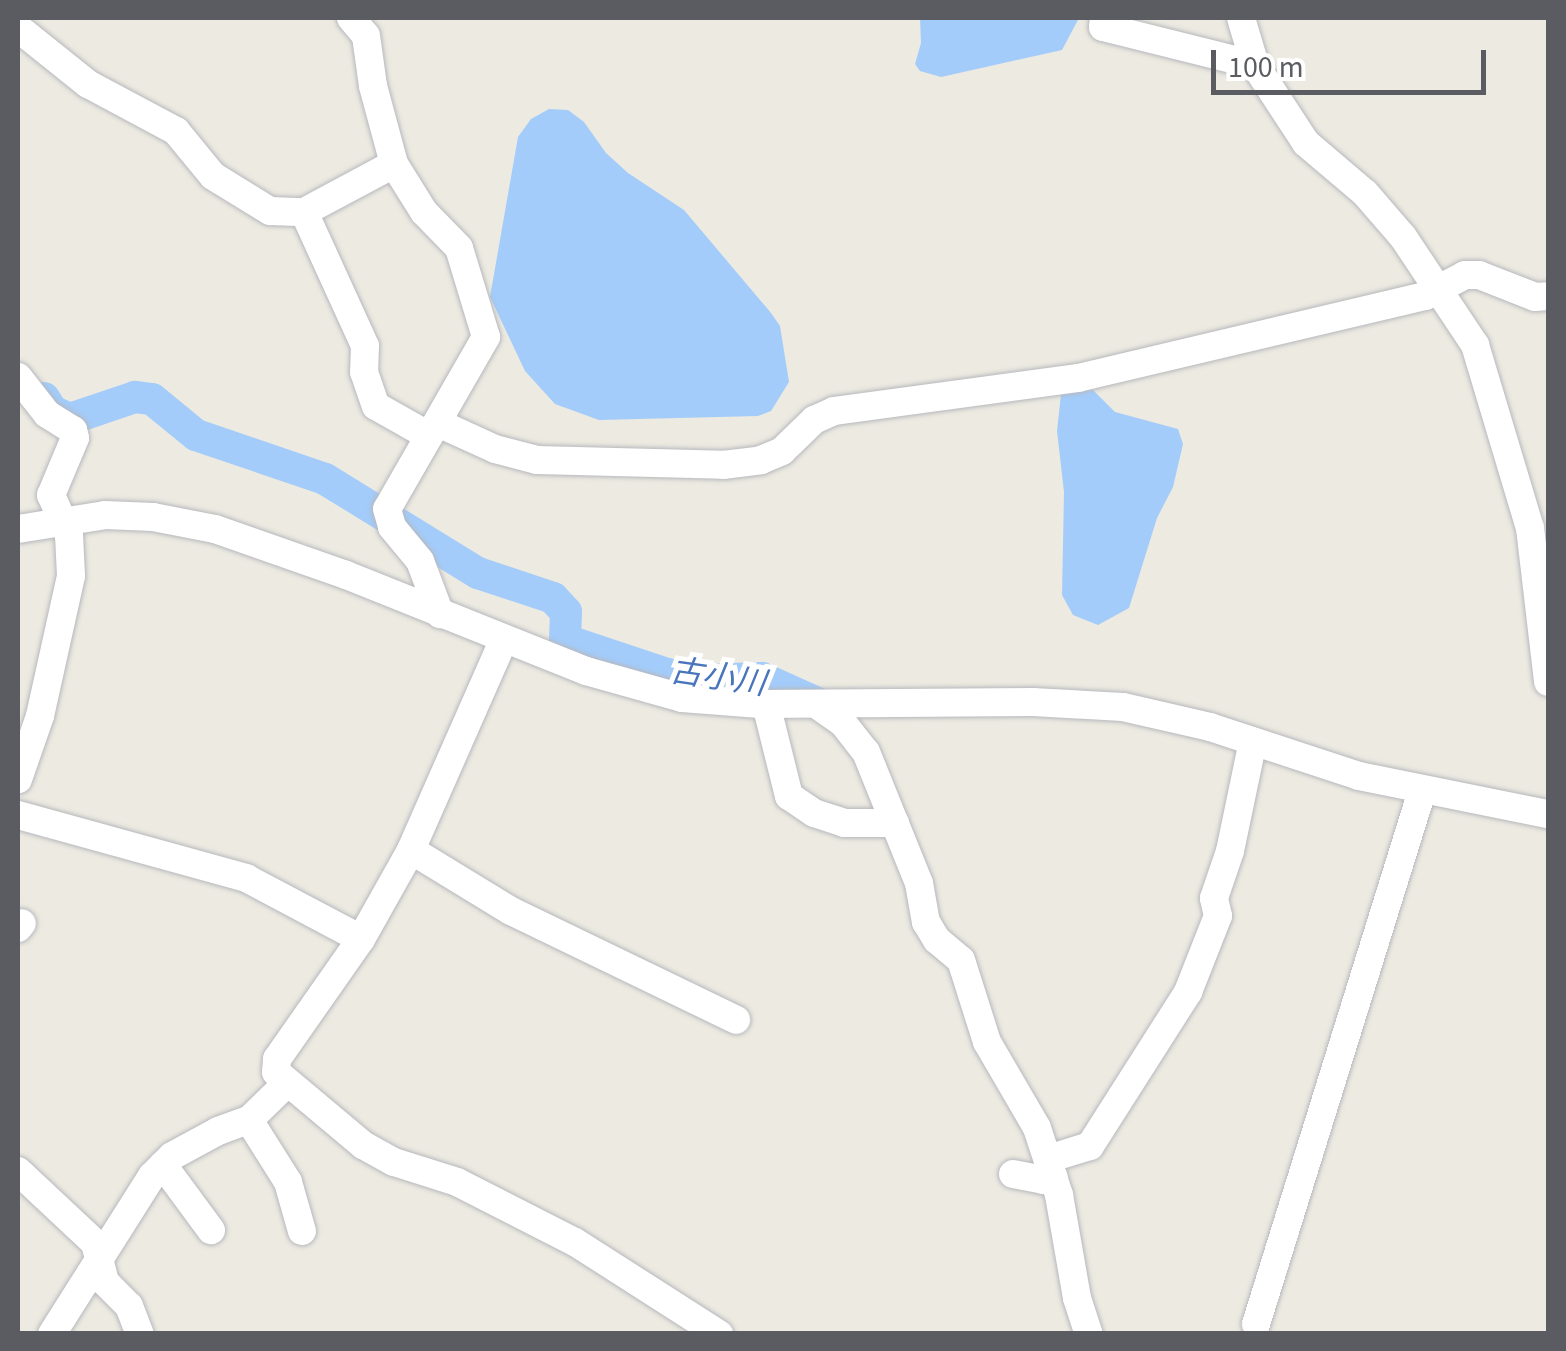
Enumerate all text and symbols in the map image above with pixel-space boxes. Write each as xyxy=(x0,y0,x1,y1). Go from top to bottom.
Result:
scale bar xyxy=(1216,30,1491,92)
text: 100 m xyxy=(1228,46,1304,89)
water label: 古小川 xyxy=(668,652,768,704)

